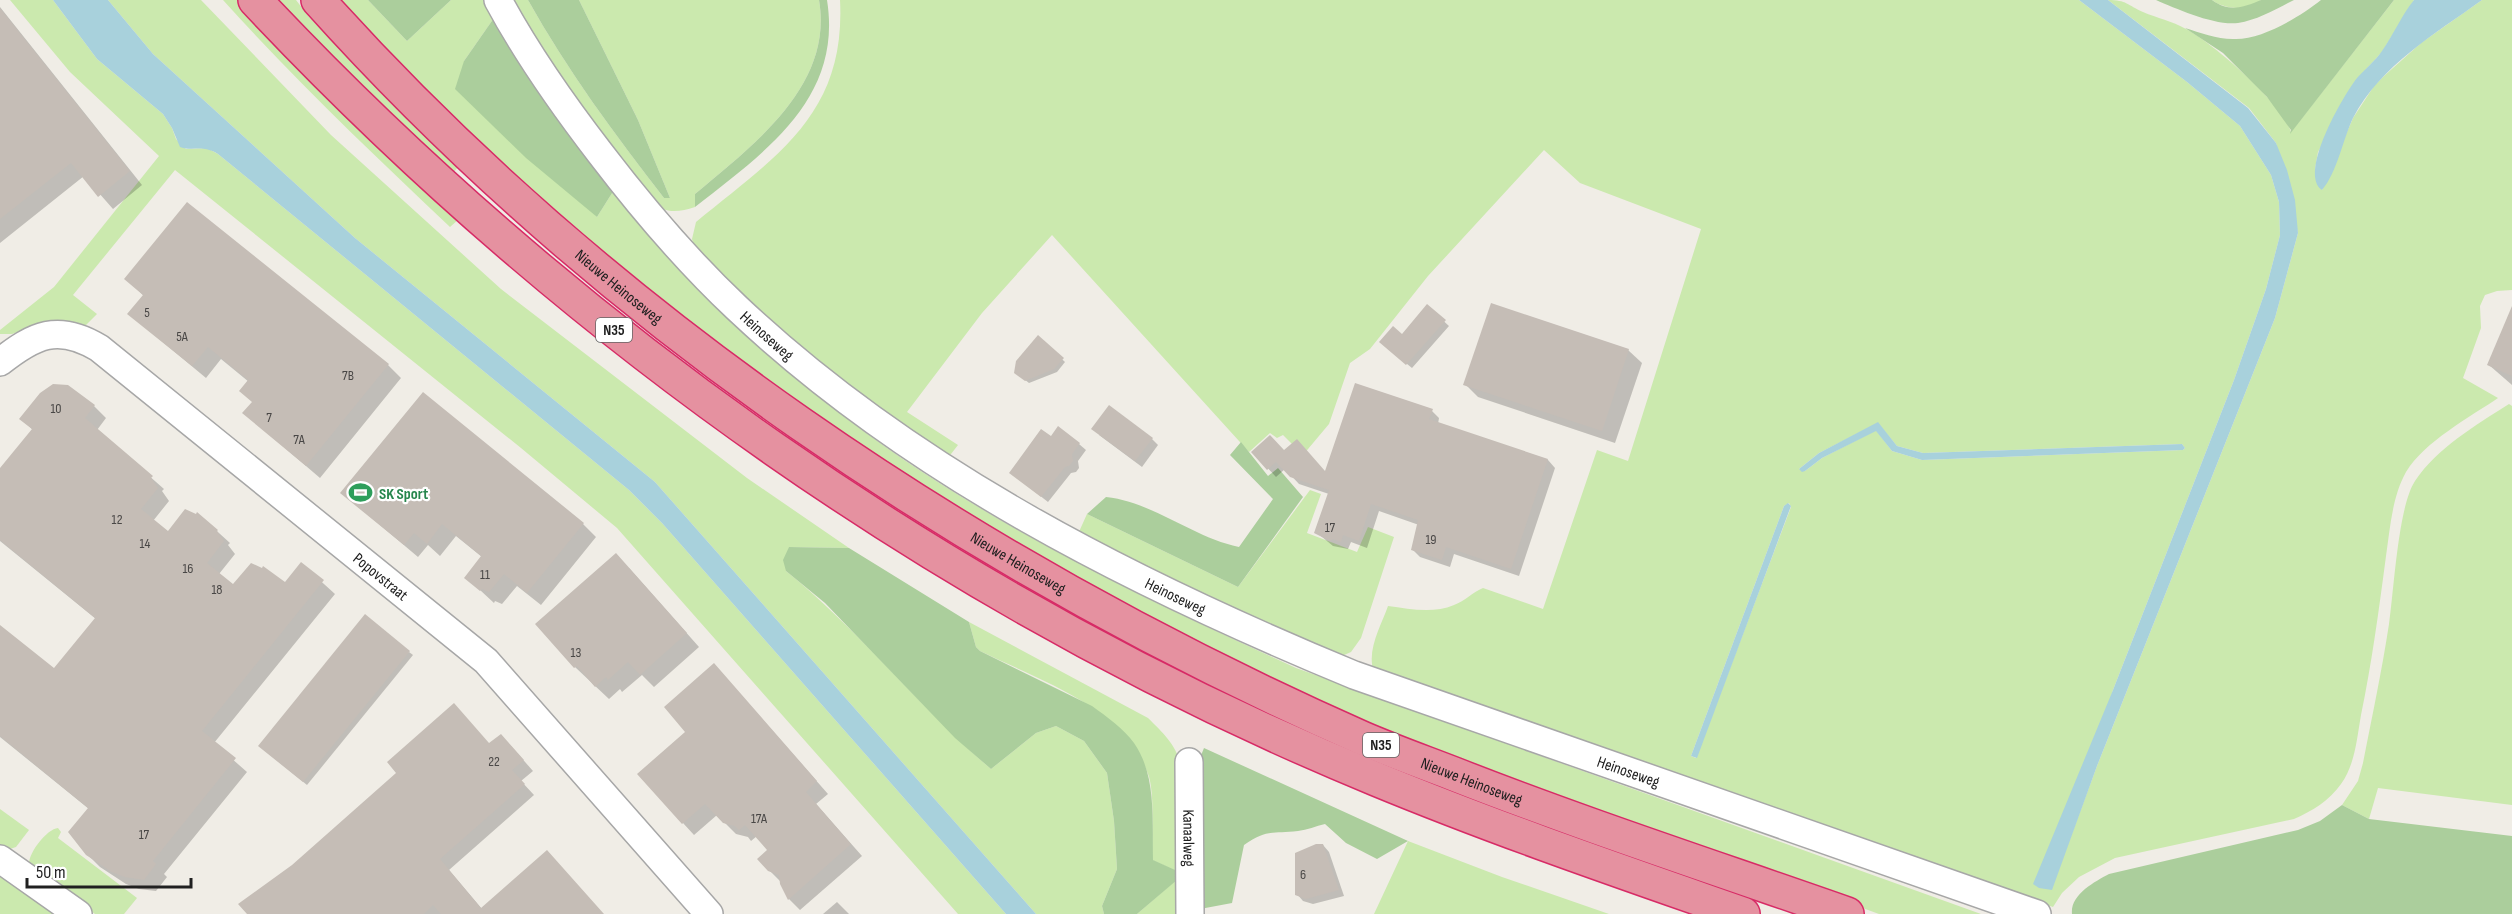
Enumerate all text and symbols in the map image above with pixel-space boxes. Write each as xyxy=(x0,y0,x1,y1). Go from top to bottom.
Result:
street label: Nieuwe Heinoseweg xyxy=(571,246,666,329)
house number: 5 xyxy=(144,304,150,321)
street label: Heinoseweg xyxy=(736,308,797,365)
road number: N35 xyxy=(596,318,632,342)
house number: 5A xyxy=(176,328,189,345)
house number: 7B xyxy=(342,367,354,384)
house number: 10 xyxy=(50,400,62,417)
house number: 7 xyxy=(266,409,272,426)
house number: 7A xyxy=(293,431,306,448)
sports icon: SK Sport xyxy=(348,480,374,506)
place label: SK Sport xyxy=(379,485,428,504)
house number: 12 xyxy=(112,511,123,528)
house number: 17 xyxy=(1325,519,1336,536)
street label: Nieuwe Heinoseweg xyxy=(967,528,1069,599)
house number: 19 xyxy=(1425,531,1437,548)
house number: 14 xyxy=(140,535,151,552)
street label: Popovstraat xyxy=(349,549,411,605)
house number: 16 xyxy=(182,560,194,577)
house number: 11 xyxy=(480,566,490,583)
street label: Heinoseweg xyxy=(1142,575,1208,620)
house number: 18 xyxy=(211,581,223,598)
house number: 13 xyxy=(571,644,582,661)
road number: N35 xyxy=(1363,733,1399,757)
house number: 22 xyxy=(488,753,500,770)
street label: Heinoseweg xyxy=(1594,753,1662,792)
street label: Nieuwe Heinoseweg xyxy=(1418,754,1525,810)
street label: Kanaalweg xyxy=(1178,809,1198,867)
house number: 17A xyxy=(751,810,768,827)
house number: 17 xyxy=(139,826,150,843)
scale bar xyxy=(27,851,190,889)
text: 50 m xyxy=(36,862,66,883)
house number: 6 xyxy=(1300,866,1306,883)

